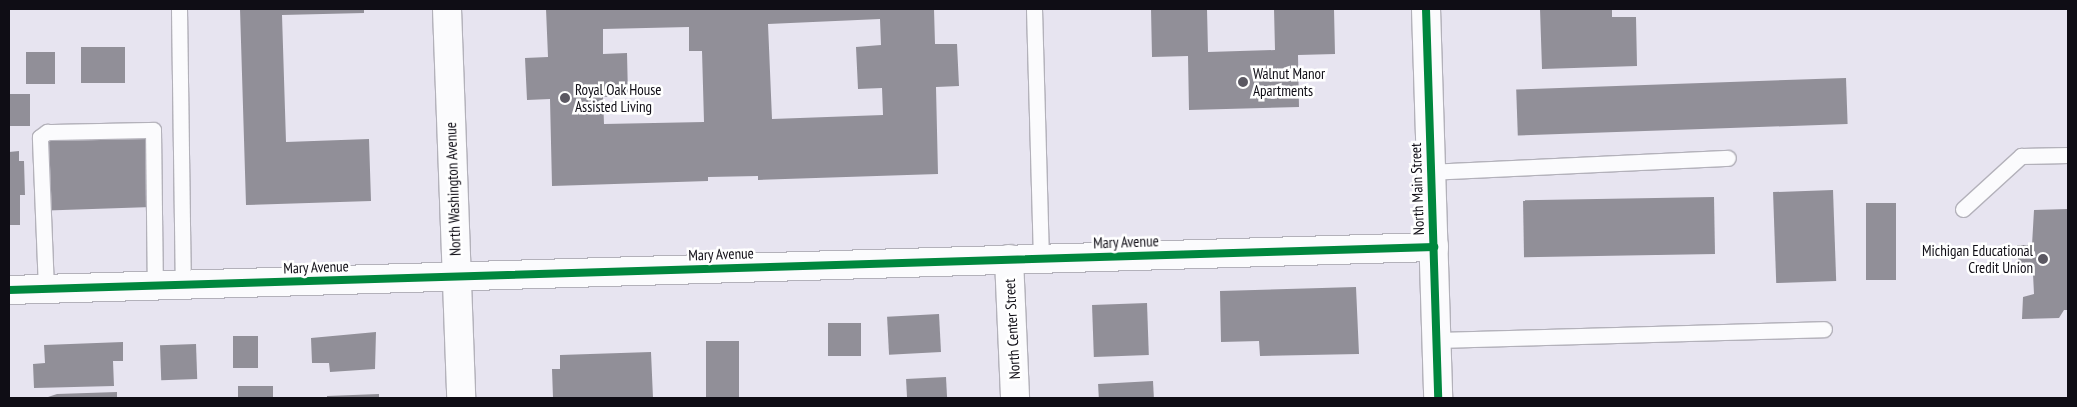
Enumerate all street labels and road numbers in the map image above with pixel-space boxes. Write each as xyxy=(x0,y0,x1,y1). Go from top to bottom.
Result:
street label: North Washington Avenue xyxy=(442,121,464,257)
street label: North Main Street xyxy=(1406,142,1428,236)
street label: Mary Avenue xyxy=(1092,232,1160,252)
street label: Mary Avenue xyxy=(687,244,755,264)
street label: Mary Avenue xyxy=(282,257,350,277)
street label: North Center Street xyxy=(1000,278,1024,380)

